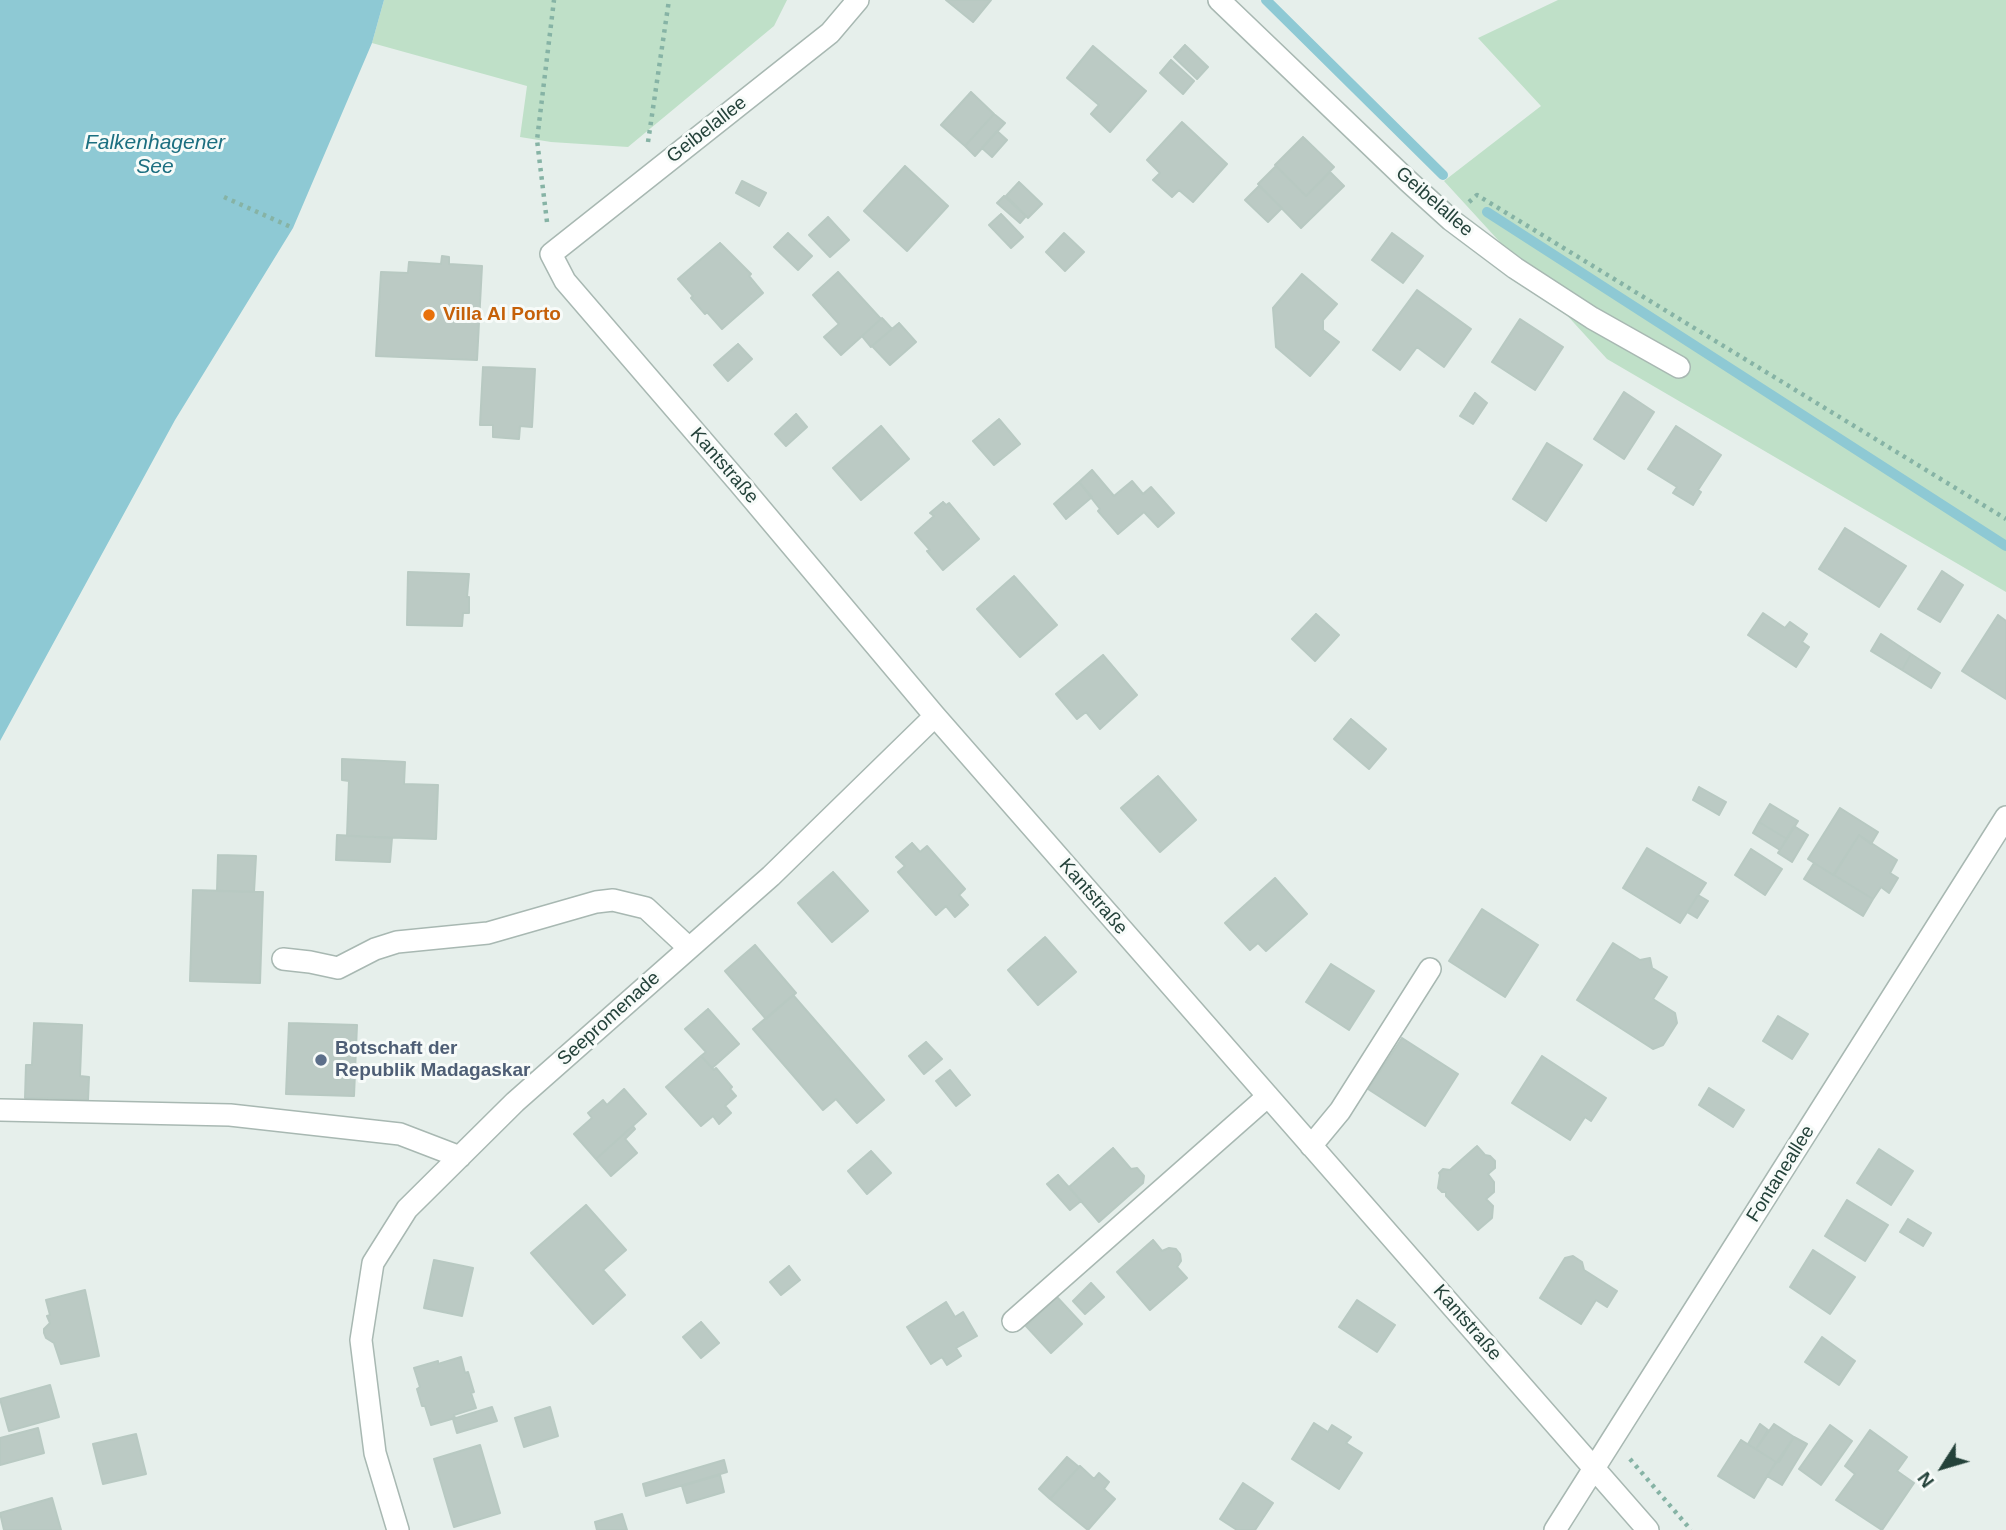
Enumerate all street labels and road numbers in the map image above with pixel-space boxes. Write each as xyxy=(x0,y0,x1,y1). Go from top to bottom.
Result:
street label: Geibelallee xyxy=(663,92,751,168)
street label: Geibelallee xyxy=(1391,162,1477,242)
street label: Kantstraße xyxy=(685,423,763,509)
street label: Kantstraße xyxy=(1054,854,1132,940)
street label: Seepromenade xyxy=(553,967,665,1071)
street label: Fontaneallee xyxy=(1742,1121,1820,1227)
street label: Kantstraße xyxy=(1428,1280,1506,1366)

